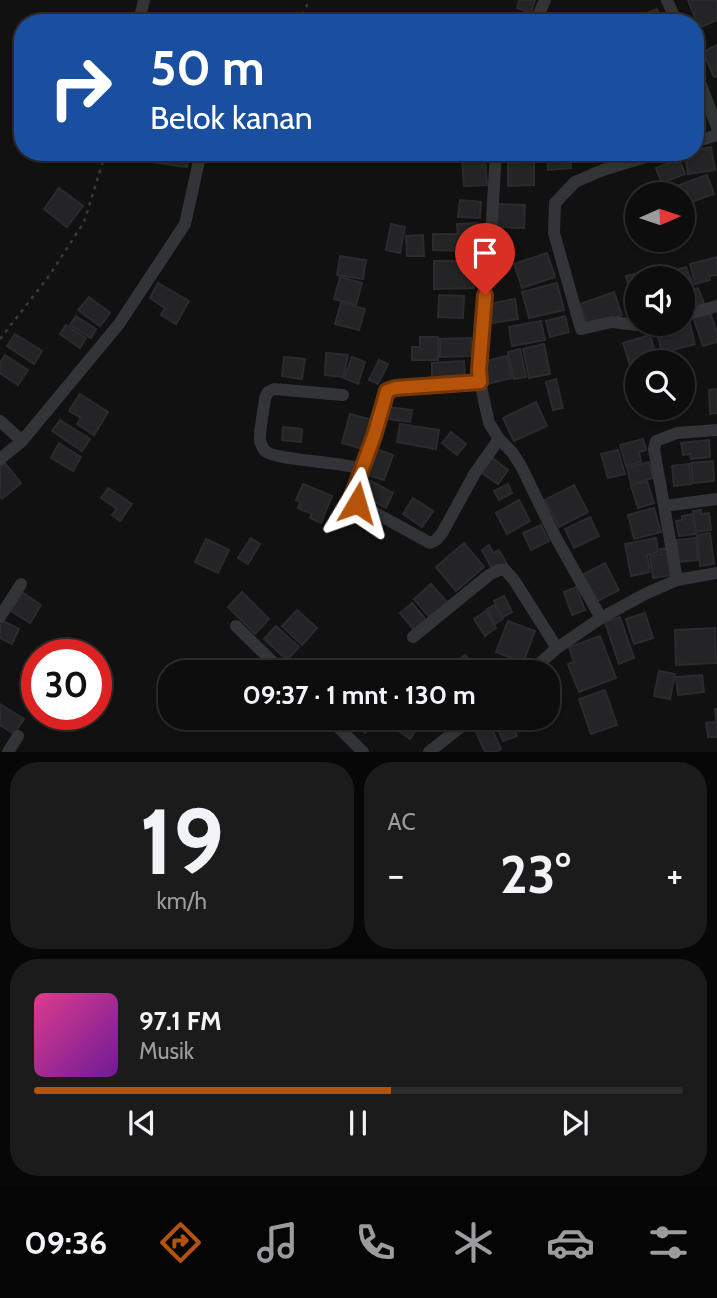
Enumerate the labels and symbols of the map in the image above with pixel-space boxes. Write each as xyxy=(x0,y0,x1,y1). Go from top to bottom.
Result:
north arrow xyxy=(625,182,695,252)
pin xyxy=(455,223,515,295)
position arrow xyxy=(320,466,394,540)
speed limit sign: 30 xyxy=(21,639,112,730)

